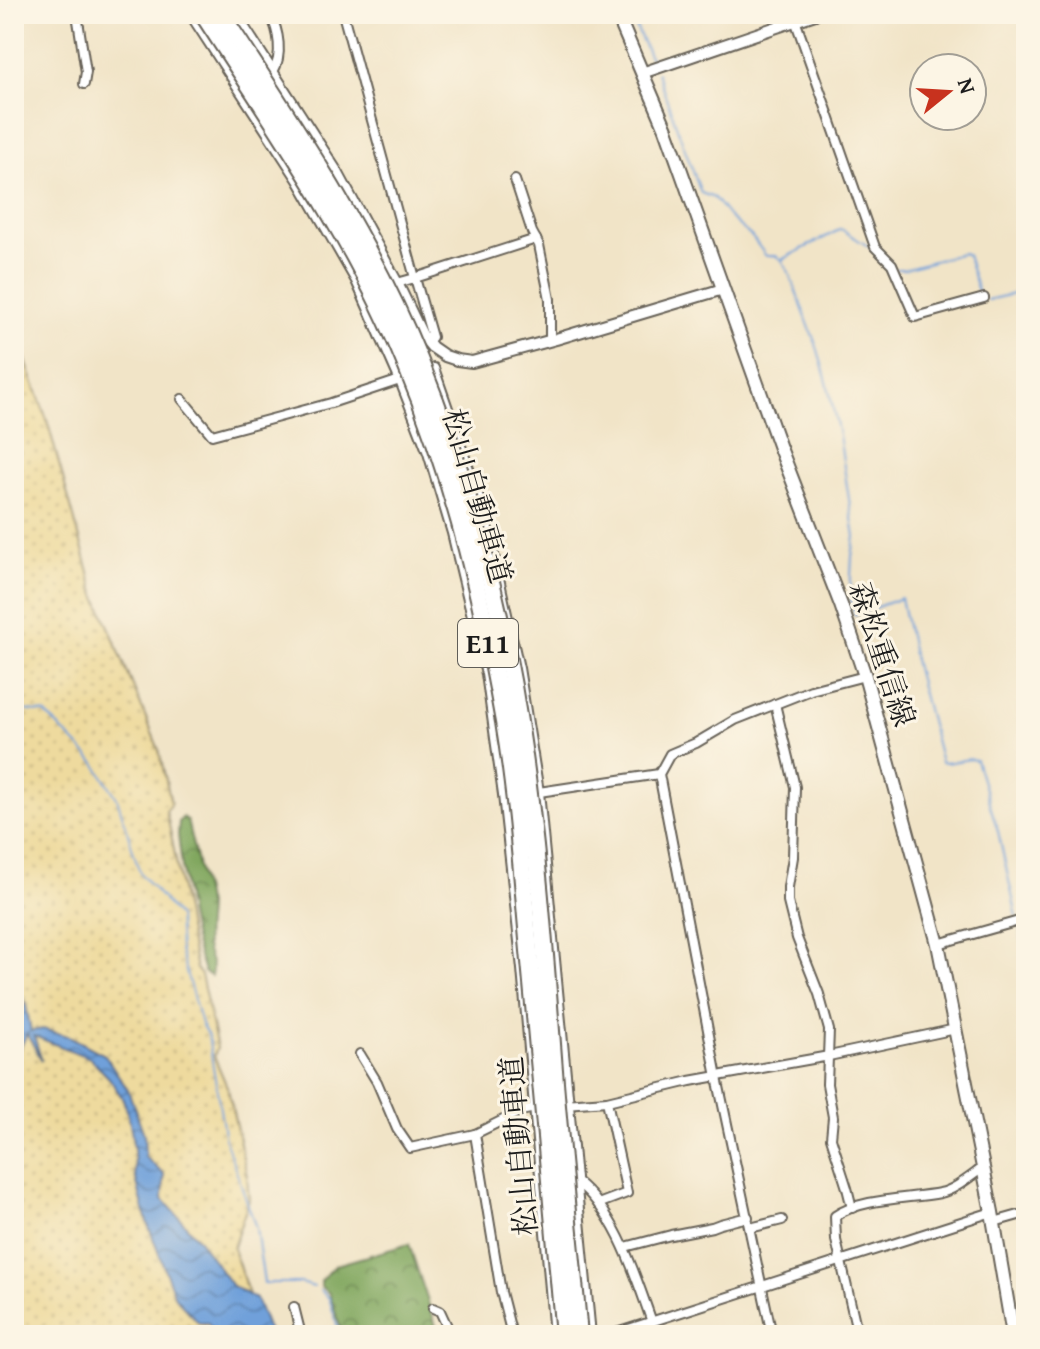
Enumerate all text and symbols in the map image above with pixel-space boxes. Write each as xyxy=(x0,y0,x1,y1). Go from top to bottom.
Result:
north arrow xyxy=(908,52,988,132)
text: N xyxy=(950,74,985,98)
street label: 松山自動車道 xyxy=(432,403,524,588)
street label: 森松重信線 xyxy=(839,576,927,732)
road number: E11 xyxy=(458,619,518,667)
street label: 松山自動車道 xyxy=(488,1055,548,1238)

